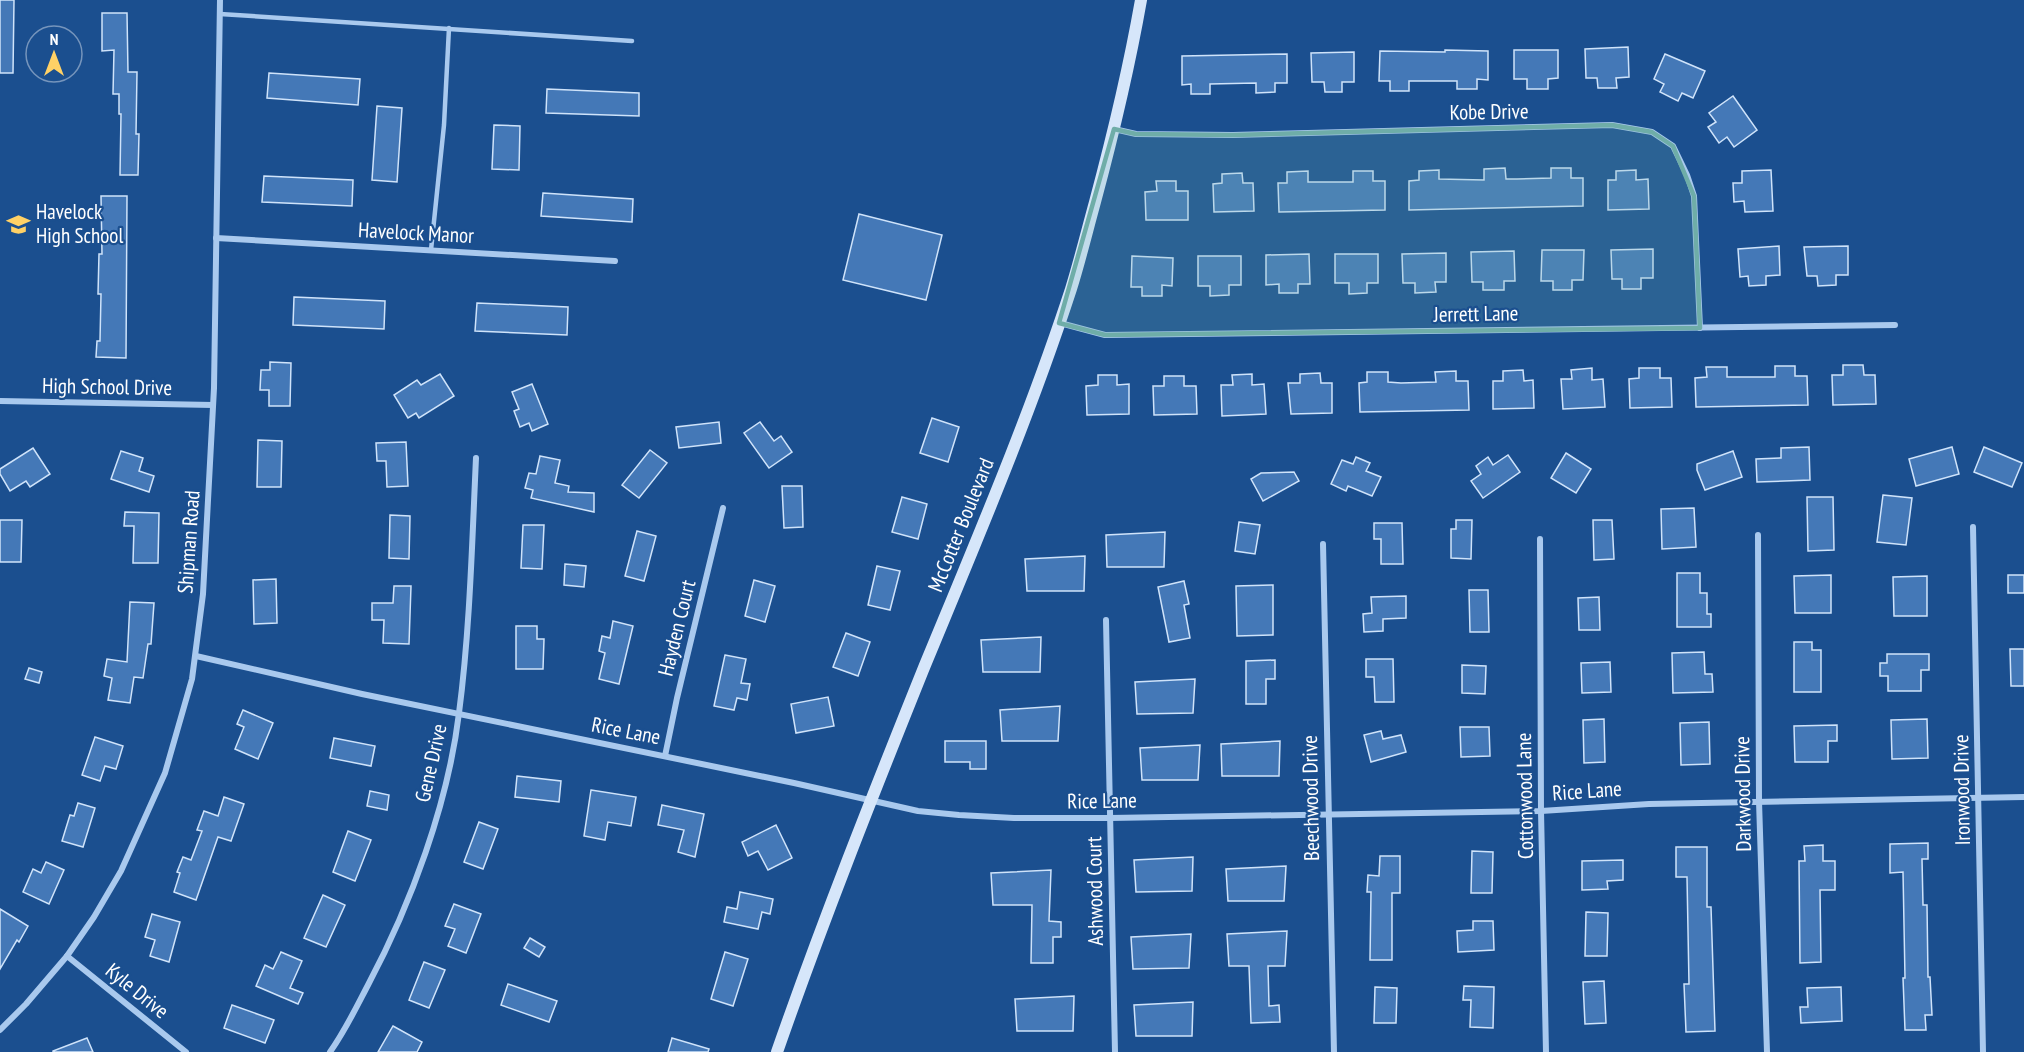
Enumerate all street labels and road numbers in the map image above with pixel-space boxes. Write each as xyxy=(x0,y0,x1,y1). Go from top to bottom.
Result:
street label: Kobe Drive xyxy=(1449,97,1529,126)
street label: Havelock Manor xyxy=(357,216,475,249)
street label: Jerrett Lane xyxy=(1432,299,1519,328)
street label: High School Drive xyxy=(42,372,172,401)
street label: McCotter Boulevard xyxy=(921,454,1000,596)
street label: Shipman Road xyxy=(171,489,206,595)
street label: Hayden Court xyxy=(652,577,702,679)
street label: Rice Lane xyxy=(589,711,663,750)
street label: Gene Drive xyxy=(408,721,453,805)
street label: Cottonwood Lane xyxy=(1510,733,1539,859)
street label: Ironwood Drive xyxy=(1947,734,1976,846)
street label: Beechwood Drive xyxy=(1296,735,1325,861)
street label: Darkwood Drive xyxy=(1728,736,1757,852)
street label: Rice Lane xyxy=(1551,775,1623,806)
street label: Rice Lane xyxy=(1067,786,1137,815)
street label: Ashwood Court xyxy=(1080,836,1109,946)
street label: Kyle Drive xyxy=(100,957,174,1024)

